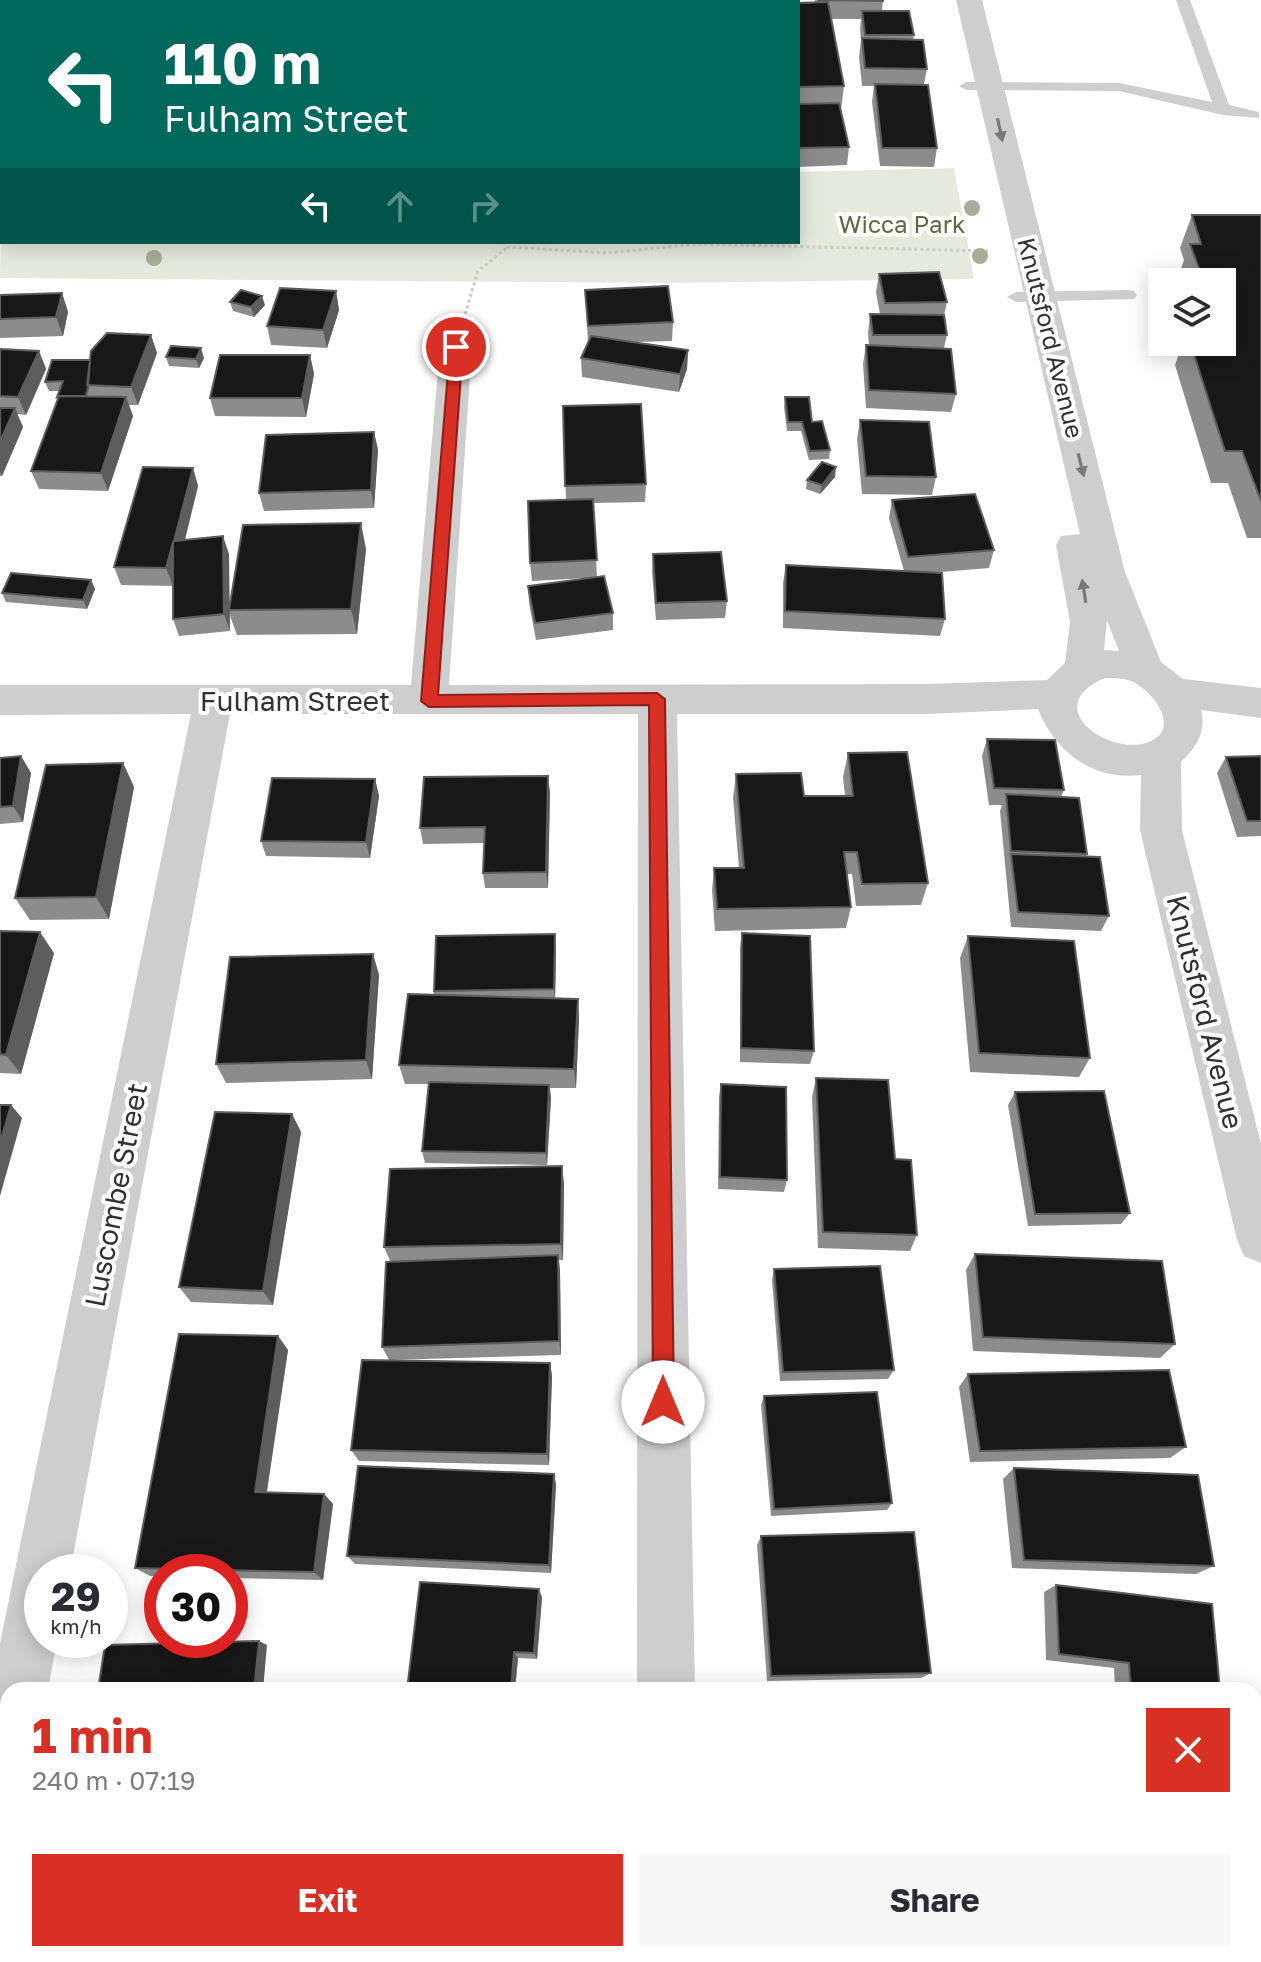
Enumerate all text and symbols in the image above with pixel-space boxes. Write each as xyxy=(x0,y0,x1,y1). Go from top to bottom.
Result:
text: 110 m xyxy=(164,29,321,96)
icon: left xyxy=(32,32,136,136)
text: Fulham Street xyxy=(164,97,409,140)
one-way arrow xyxy=(994,118,1007,143)
icon: left xyxy=(294,184,338,228)
icon: ahead xyxy=(378,184,422,228)
icon: right xyxy=(462,184,506,228)
park label: Wicca Park xyxy=(838,209,966,238)
street label: Knutsford Avenue xyxy=(1013,234,1090,441)
map controls xyxy=(1148,268,1236,356)
button: layers xyxy=(1148,268,1236,356)
pin xyxy=(422,313,490,381)
icon: arrive xyxy=(434,325,478,369)
one-way arrow xyxy=(1075,452,1088,477)
one-way arrow xyxy=(1077,578,1090,603)
street label: Fulham Street xyxy=(200,684,390,717)
street label: Knutsford Avenue xyxy=(1160,891,1251,1132)
street label: Luscombe Street xyxy=(78,1080,153,1310)
position arrow xyxy=(621,1360,705,1444)
speed limit sign: 30 xyxy=(144,1554,248,1658)
text: 29 xyxy=(51,1572,101,1620)
text: km/h xyxy=(51,1614,101,1638)
text: 1 min xyxy=(32,1706,153,1764)
button: close xyxy=(1146,1708,1230,1792)
text: 240 m · 07:19 xyxy=(32,1765,195,1796)
button: Exit xyxy=(32,1854,623,1946)
button: Share xyxy=(639,1854,1230,1946)

